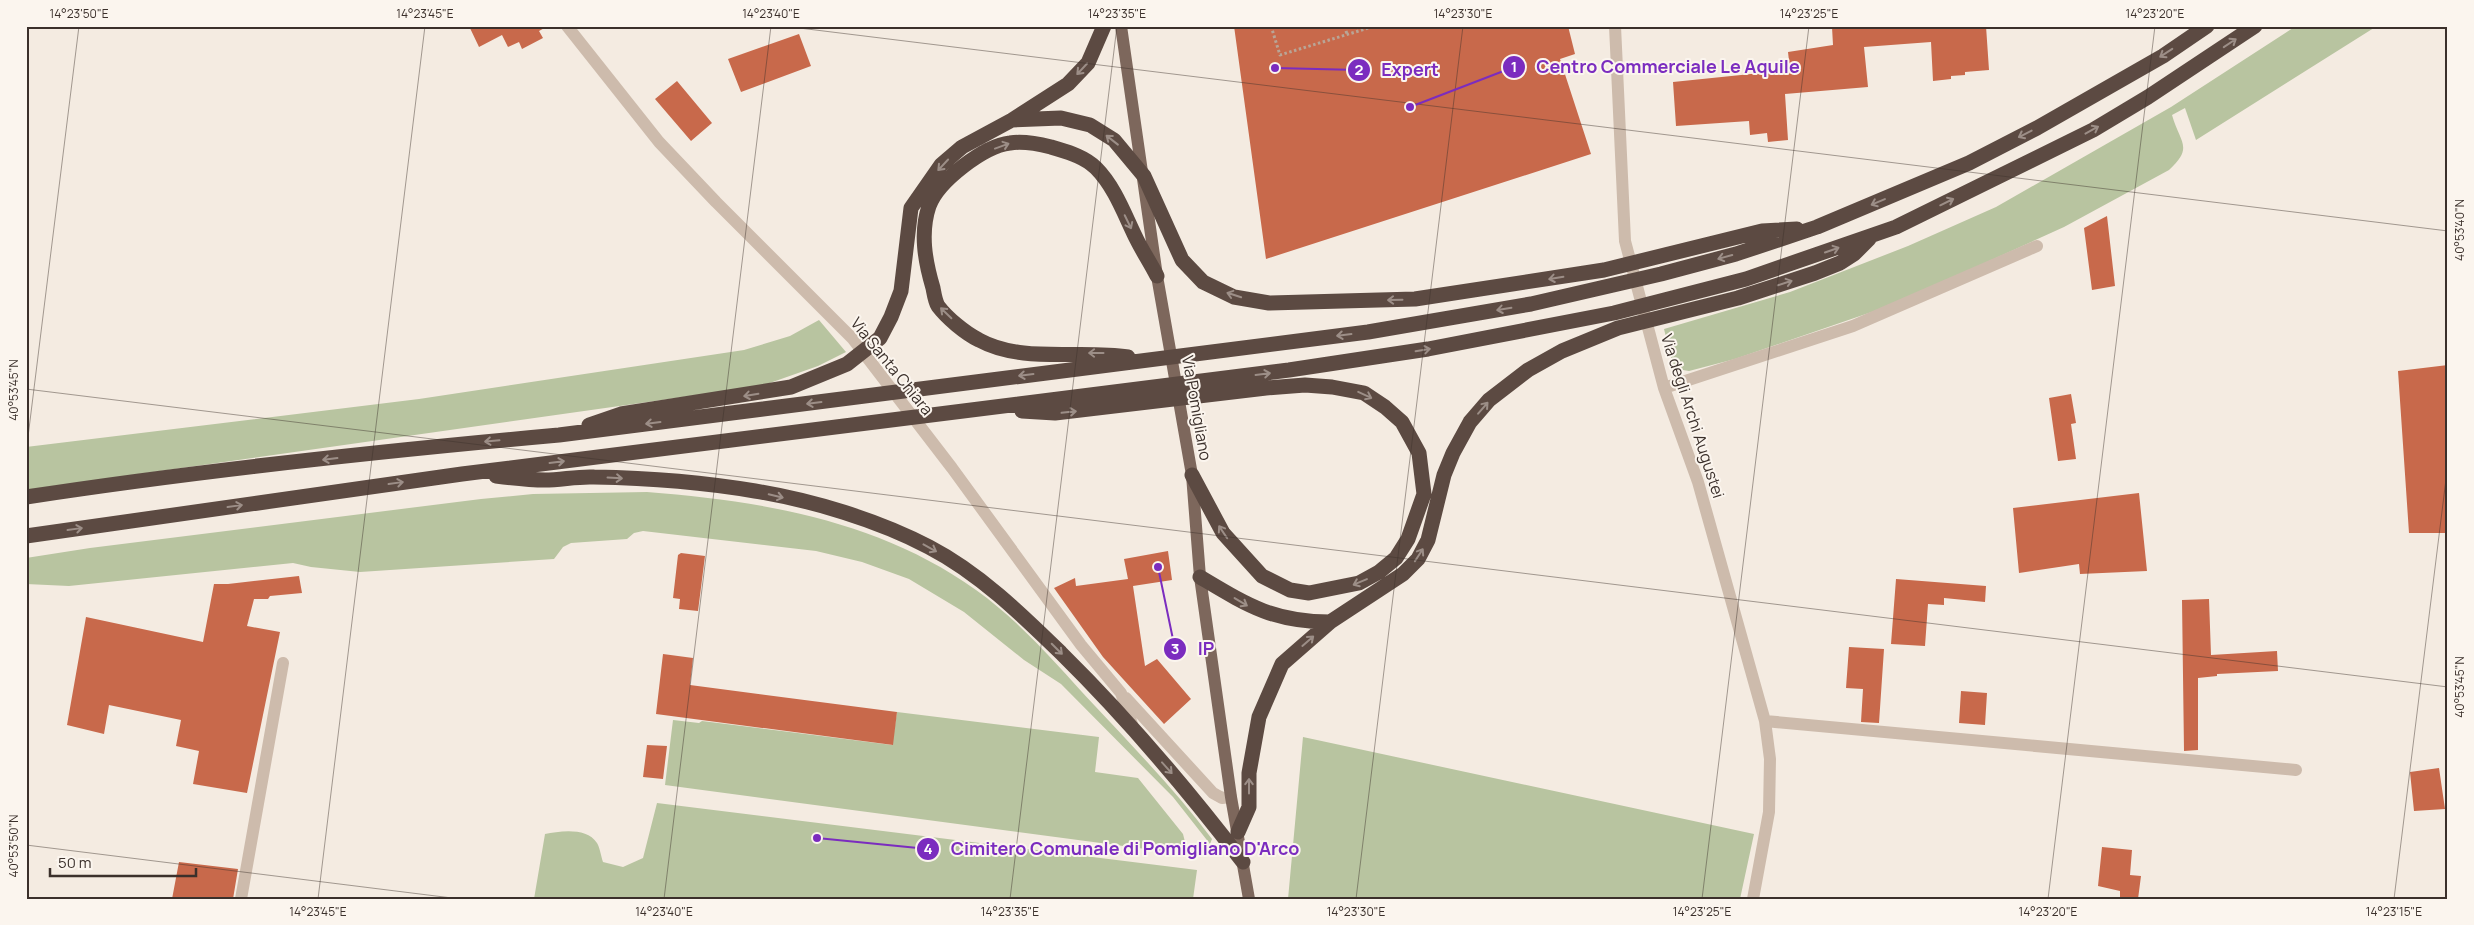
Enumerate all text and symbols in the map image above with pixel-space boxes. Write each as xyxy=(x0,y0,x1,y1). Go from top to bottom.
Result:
text: 14°23'50"E xyxy=(50,5,109,22)
text: 14°23'45"E xyxy=(396,5,454,22)
text: 14°23'40"E xyxy=(742,5,800,22)
text: 14°23'35"E xyxy=(1088,5,1146,22)
text: 14°23'30"E xyxy=(1434,5,1493,22)
text: 14°23'25"E xyxy=(1780,5,1838,22)
text: 14°23'20"E xyxy=(2126,5,2185,22)
one-way arrow xyxy=(2222,38,2236,48)
one-way arrow xyxy=(2160,49,2174,59)
callout: Centro Commerciale Le Aquile xyxy=(1501,50,1810,83)
callout: Expert xyxy=(1346,53,1449,86)
text: Centro Commerciale Le Aquile xyxy=(1536,54,1800,78)
text: 1 xyxy=(1511,56,1517,77)
text: Expert xyxy=(1381,57,1439,81)
text: 2 xyxy=(1355,59,1364,80)
one-way arrow xyxy=(1076,63,1088,76)
one-way arrow xyxy=(2085,124,2099,134)
one-way arrow xyxy=(2018,130,2033,139)
one-way arrow xyxy=(1105,134,1118,145)
one-way arrow xyxy=(994,140,1010,150)
one-way arrow xyxy=(937,158,949,171)
one-way arrow xyxy=(1939,197,1954,207)
one-way arrow xyxy=(1871,198,1886,207)
text: 40°53'40"N xyxy=(2451,199,2468,261)
one-way arrow xyxy=(1123,214,1133,229)
one-way arrow xyxy=(1823,245,1839,254)
one-way arrow xyxy=(1717,253,1733,262)
one-way arrow xyxy=(1549,273,1565,283)
one-way arrow xyxy=(1777,278,1793,287)
one-way arrow xyxy=(1226,290,1242,300)
one-way arrow xyxy=(1388,295,1404,305)
one-way arrow xyxy=(1497,304,1513,314)
one-way arrow xyxy=(939,307,952,319)
street label: Via Santa Chiara xyxy=(846,313,938,419)
one-way arrow xyxy=(1336,330,1352,340)
street label: Via degli Archi Augustei xyxy=(1656,331,1730,501)
one-way arrow xyxy=(1415,344,1431,354)
one-way arrow xyxy=(1089,348,1105,358)
street label: Via Pomigliano xyxy=(1177,354,1217,462)
text: 40°53'45"N xyxy=(5,359,22,421)
one-way arrow xyxy=(1254,369,1270,379)
one-way arrow xyxy=(1019,370,1035,380)
one-way arrow xyxy=(743,390,759,400)
one-way arrow xyxy=(1357,391,1372,400)
one-way arrow xyxy=(807,398,823,408)
one-way arrow xyxy=(1477,401,1489,414)
one-way arrow xyxy=(1061,407,1077,417)
one-way arrow xyxy=(646,418,662,428)
one-way arrow xyxy=(484,436,500,446)
one-way arrow xyxy=(323,454,339,464)
one-way arrow xyxy=(549,457,565,467)
one-way arrow xyxy=(607,473,623,482)
one-way arrow xyxy=(388,478,404,488)
one-way arrow xyxy=(768,492,784,501)
one-way arrow xyxy=(227,501,243,511)
one-way arrow xyxy=(66,524,82,534)
one-way arrow xyxy=(1218,525,1228,539)
one-way arrow xyxy=(922,543,937,553)
one-way arrow xyxy=(1414,548,1424,562)
one-way arrow xyxy=(1353,578,1368,587)
one-way arrow xyxy=(1234,597,1248,607)
callout: IP xyxy=(1162,632,1224,665)
text: IP xyxy=(1198,636,1214,660)
one-way arrow xyxy=(1301,636,1314,647)
text: 3 xyxy=(1171,638,1179,659)
one-way arrow xyxy=(1050,642,1062,654)
text: 40°53'45"N xyxy=(2451,656,2468,718)
one-way arrow xyxy=(1162,761,1173,774)
one-way arrow xyxy=(1244,778,1254,794)
text: 40°53'50"N xyxy=(5,814,22,878)
callout: Cimitero Comunale di Pomigliano D'Arco xyxy=(916,833,1309,866)
text: Cimitero Comunale di Pomigliano D'Arco xyxy=(951,836,1299,860)
text: 4 xyxy=(923,838,933,859)
scale bar xyxy=(50,845,196,877)
text: 50 m xyxy=(58,852,92,873)
text: 14°23'45"E xyxy=(289,903,347,920)
text: 14°23'40"E xyxy=(635,903,693,920)
text: 14°23'35"E xyxy=(981,903,1039,920)
text: 14°23'30"E xyxy=(1327,903,1386,920)
text: 14°23'25"E xyxy=(1673,903,1731,920)
text: 14°23'20"E xyxy=(2019,903,2078,920)
text: 14°23'15"E xyxy=(2366,903,2422,920)

